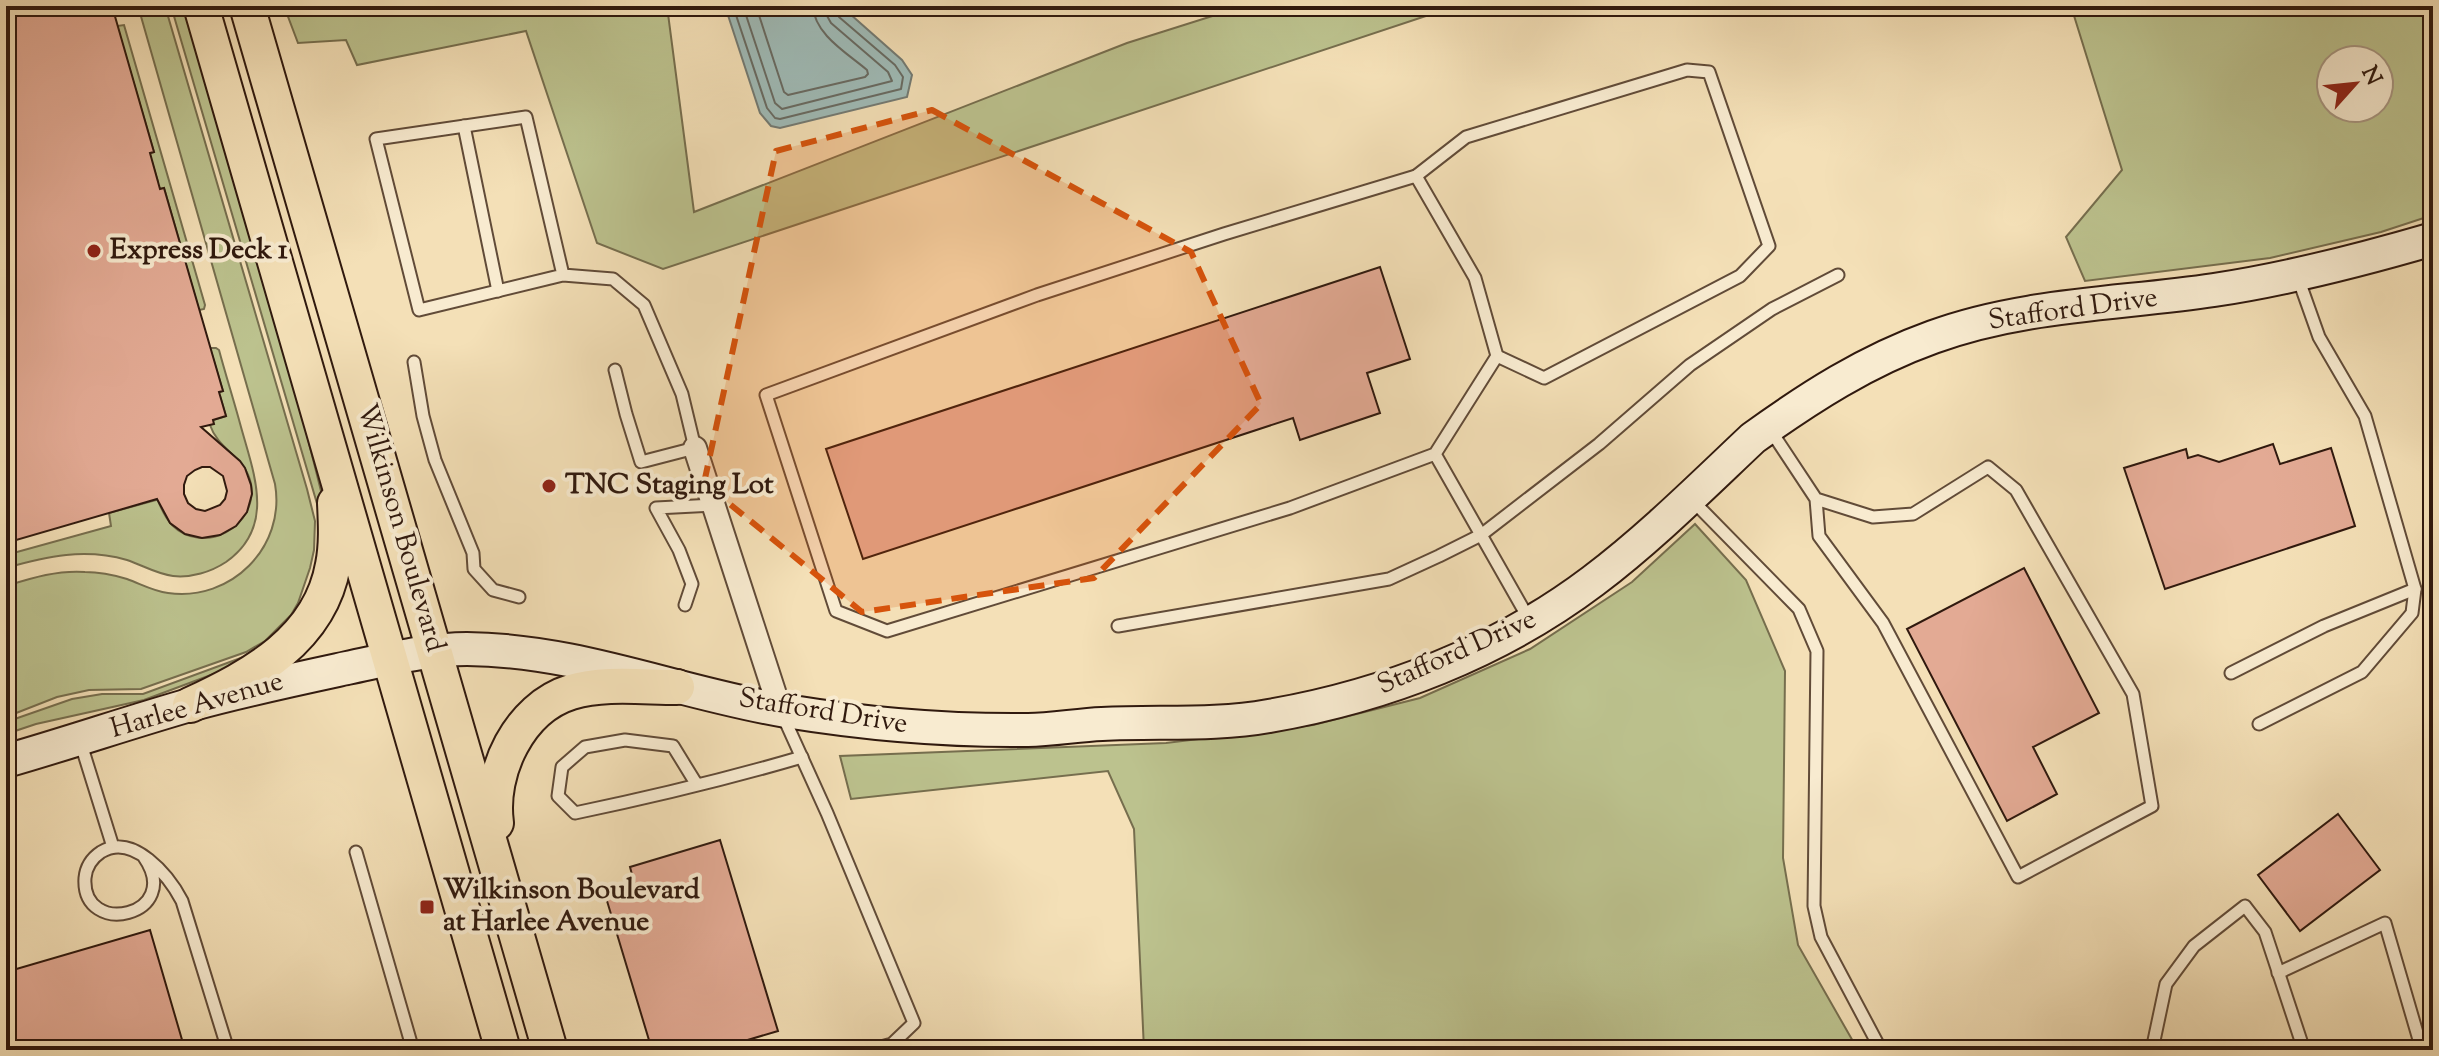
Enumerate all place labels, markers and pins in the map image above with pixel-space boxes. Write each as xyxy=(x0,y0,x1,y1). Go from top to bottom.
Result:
place label: Express Deck 1 xyxy=(110,231,288,271)
marker: Express Deck 1 xyxy=(85,242,103,260)
place label: TNC Staging Lot xyxy=(565,466,774,506)
marker: TNC Staging Lot xyxy=(540,477,558,495)
place label: Wilkinson Boulevard at Harlee Avenue xyxy=(443,871,700,943)
marker: Wilkinson Boulevard at Harlee Avenue xyxy=(418,898,436,916)

